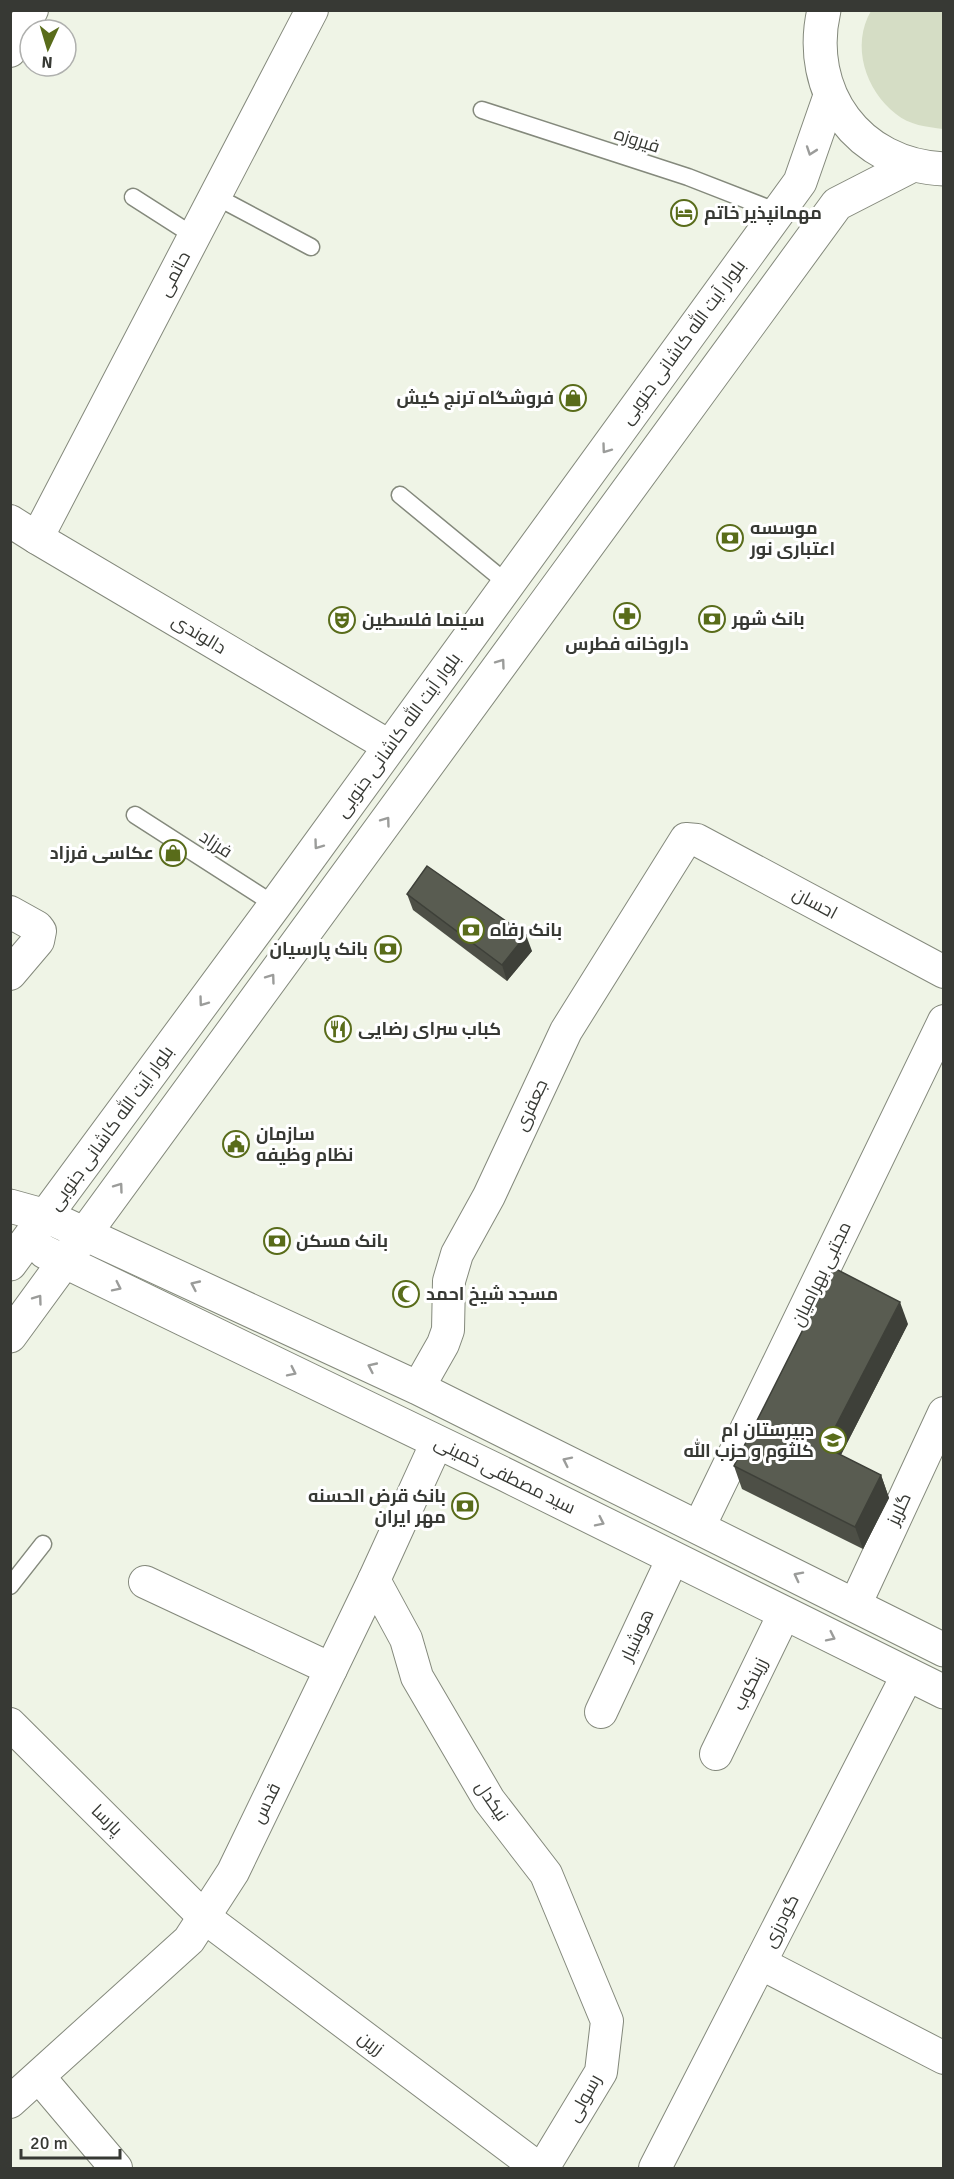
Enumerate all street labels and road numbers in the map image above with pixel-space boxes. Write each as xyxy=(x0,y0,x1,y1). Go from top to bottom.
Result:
street label: فیروزه xyxy=(611,122,663,158)
street label: حاتمی xyxy=(153,248,195,300)
street label: بلوار آیت الله کاشانی جنوبی xyxy=(615,255,750,429)
street label: دالوندی xyxy=(168,609,230,659)
street label: بلوار آیت الله کاشانی جنوبی xyxy=(330,648,465,822)
street label: فرزاد xyxy=(195,825,237,863)
street label: احسان xyxy=(789,882,841,924)
street label: بلوار آیت الله کاشانی جنوبی xyxy=(43,1041,178,1215)
street label: جعفری xyxy=(510,1076,552,1134)
street label: مجتبی بهرامیان xyxy=(786,1218,856,1330)
street label: سید مصطفی خمینی xyxy=(431,1431,579,1519)
street label: گلریز xyxy=(882,1489,916,1530)
street label: هوشیار xyxy=(615,1605,659,1665)
street label: زرینکوب xyxy=(728,1654,772,1714)
street label: نیکدل xyxy=(471,1777,513,1825)
street label: قدس xyxy=(247,1779,285,1827)
street label: پارسا xyxy=(86,1800,127,1841)
street label: گودرزی xyxy=(758,1891,804,1951)
street label: زرین xyxy=(354,2026,388,2060)
street label: رسولی xyxy=(562,2070,606,2126)

